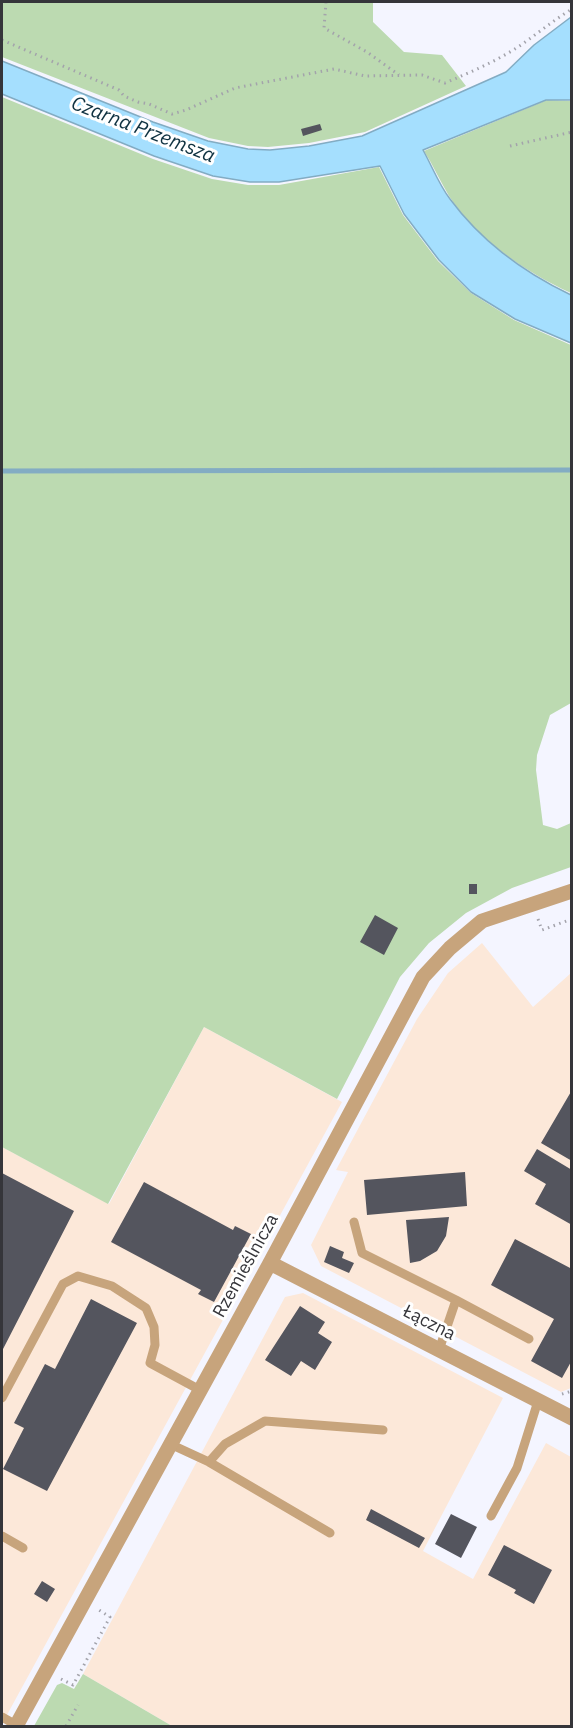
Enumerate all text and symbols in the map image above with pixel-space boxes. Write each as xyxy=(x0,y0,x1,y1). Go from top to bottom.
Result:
water label: Czarna Przemsza xyxy=(68,92,218,168)
street label: Rzemieślnicza xyxy=(209,1210,283,1322)
street label: Łączna xyxy=(399,1301,459,1345)

